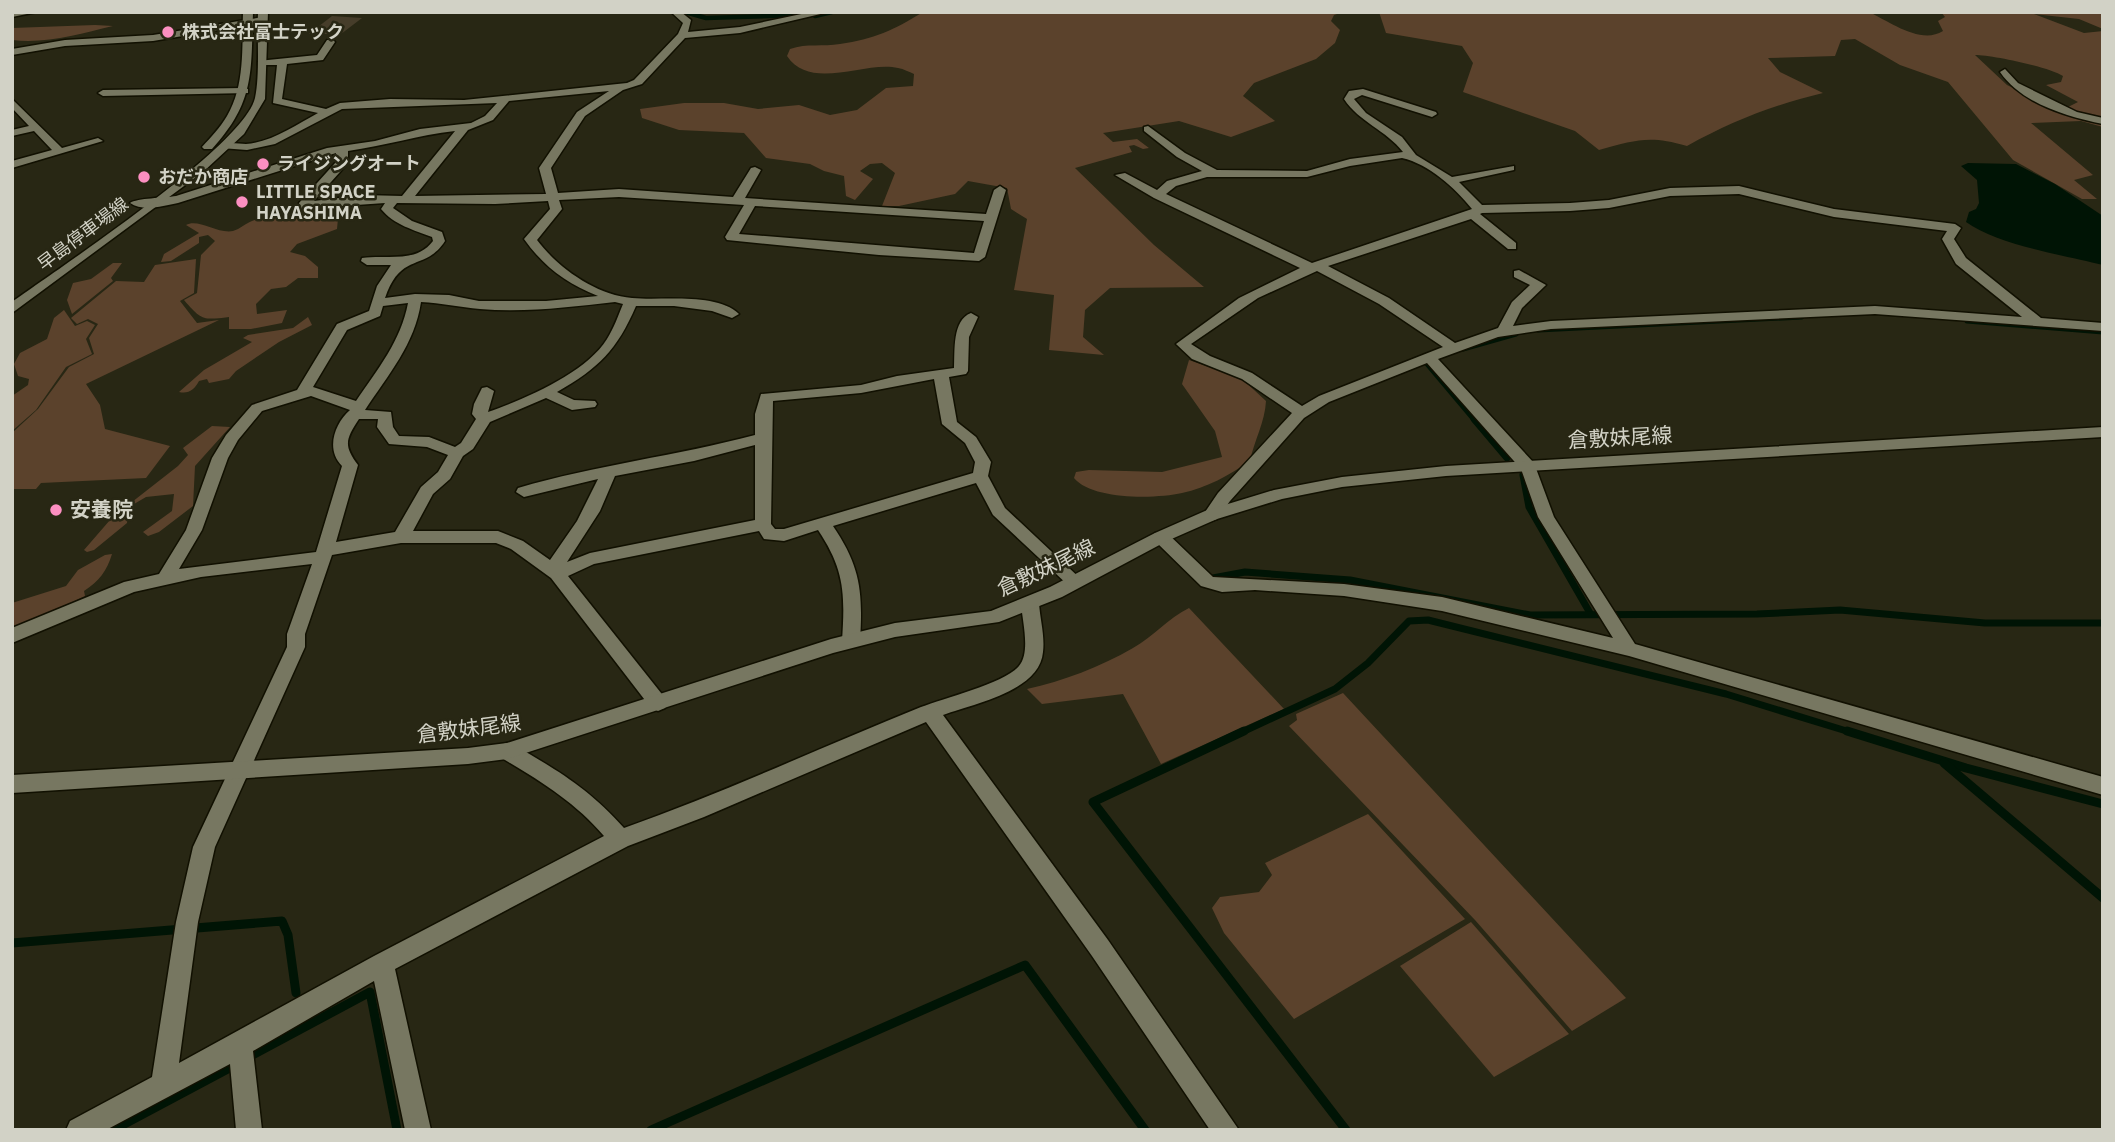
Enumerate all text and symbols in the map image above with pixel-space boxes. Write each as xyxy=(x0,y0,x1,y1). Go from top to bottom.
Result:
place label: 株式会社富士テック xyxy=(182,20,344,43)
marker: 株式会社富士テック xyxy=(160,24,176,40)
place label: ライジングオート xyxy=(277,152,421,175)
marker: ライジングオート xyxy=(255,156,271,172)
place label: おだか商店 xyxy=(158,165,248,188)
marker: おだか商店 xyxy=(136,169,152,185)
place label: LITTLE SPACE HAYASHIMA xyxy=(256,180,375,224)
street label: 早島停車場線 xyxy=(33,192,133,275)
marker: LITTLE SPACE HAYASHIMA xyxy=(234,194,250,210)
street label: 倉敷妹尾線 xyxy=(1567,420,1673,454)
place label: 安養院 xyxy=(70,495,133,523)
marker: 安養院 xyxy=(48,502,64,518)
street label: 倉敷妹尾線 xyxy=(992,532,1099,602)
street label: 倉敷妹尾線 xyxy=(415,708,523,748)

